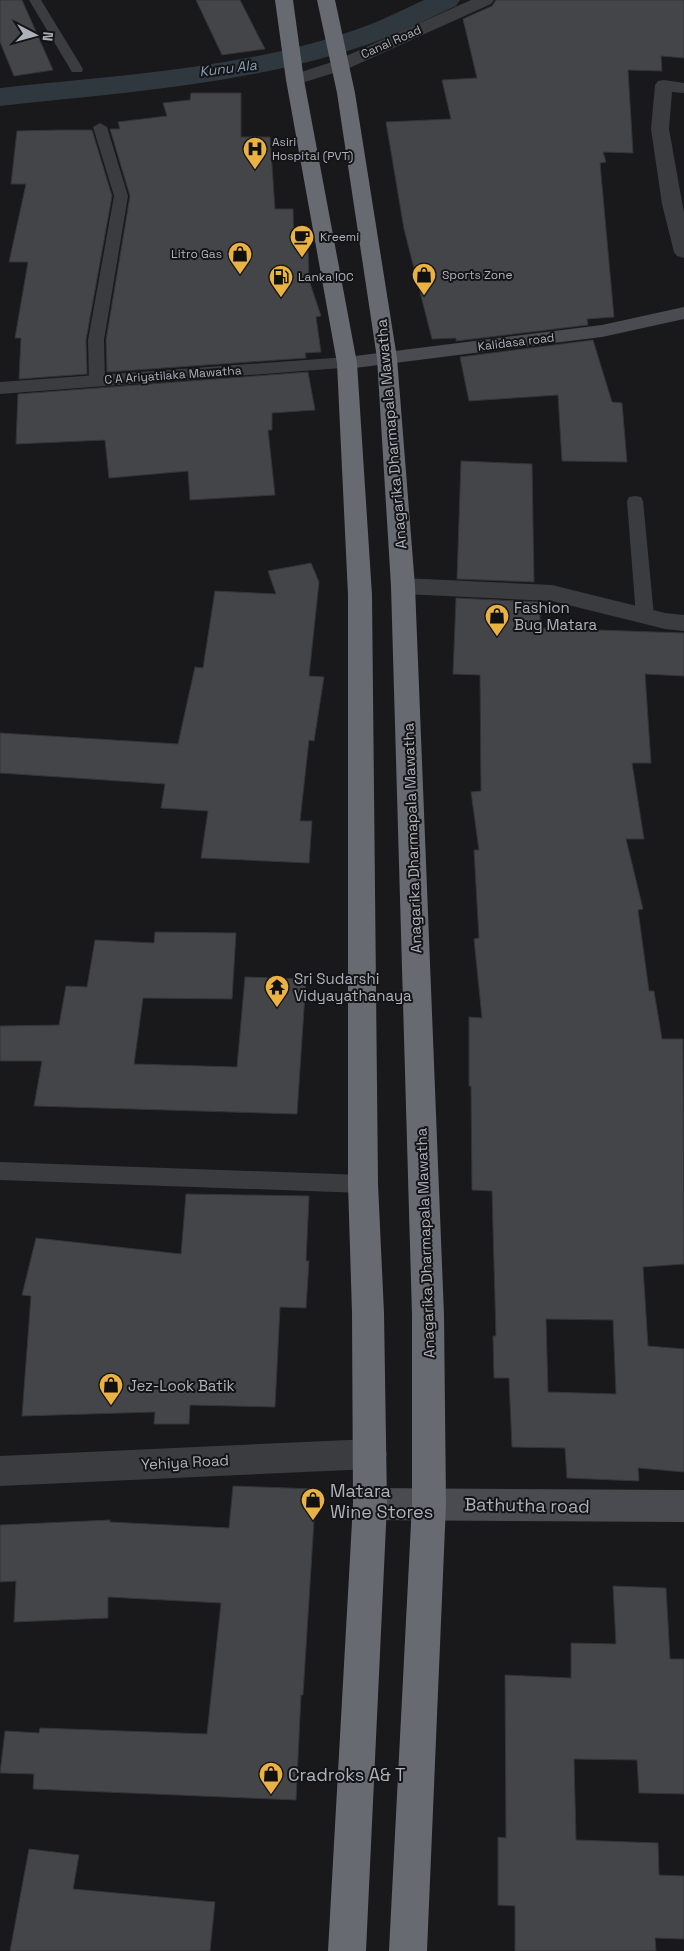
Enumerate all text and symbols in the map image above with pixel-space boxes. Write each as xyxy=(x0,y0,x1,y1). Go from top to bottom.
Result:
north arrow xyxy=(10,10,60,60)
street label: Canal Road xyxy=(358,22,424,62)
text: N xyxy=(38,31,57,42)
water label: Kunu Ala xyxy=(198,55,259,80)
place label: Asiri Hospital (PVT) xyxy=(272,134,353,164)
hospital icon: Asiri Hospital (PVT) xyxy=(242,136,268,170)
cafe icon: Kreemi xyxy=(289,224,315,258)
place label: Kreemi xyxy=(320,229,359,245)
shop icon: Litro Gas xyxy=(227,241,253,275)
place label: Litro Gas xyxy=(171,246,222,262)
shop icon: Sports Zone xyxy=(411,262,437,296)
fuel station icon: Lanka IOC xyxy=(268,264,294,298)
place label: Sports Zone xyxy=(442,267,513,283)
place label: Lanka IOC xyxy=(298,269,354,285)
street label: Anagarika Dharmapala Mawatha xyxy=(371,318,411,550)
street label: Kalidasa road xyxy=(477,329,555,355)
street label: C A Ariyatilaka Mawatha xyxy=(104,362,242,388)
place label: Fashion Bug Matara xyxy=(514,598,598,634)
shop icon: Fashion Bug Matara xyxy=(484,603,510,637)
street label: Anagarika Dharmapala Mawatha xyxy=(398,722,426,954)
place label: Sri Sudarshi Vidyayathanaya xyxy=(294,969,412,1005)
temple icon: Sri Sudarshi Vidyayathanaya xyxy=(264,974,290,1008)
street label: Anagarika Dharmapala Mawatha xyxy=(411,1127,439,1359)
shop icon: Jez-Look Batik xyxy=(98,1372,124,1406)
place label: Jez-Look Batik xyxy=(128,1376,235,1395)
street label: Yehiya Road xyxy=(141,1450,229,1474)
place label: Matara Wine Stores xyxy=(330,1479,433,1523)
shop icon: Matara Wine Stores xyxy=(300,1487,326,1521)
street label: Bathutha road xyxy=(464,1492,590,1518)
shop icon: Cradroks A& T xyxy=(258,1761,284,1795)
place label: Cradroks A& T xyxy=(288,1763,406,1786)

